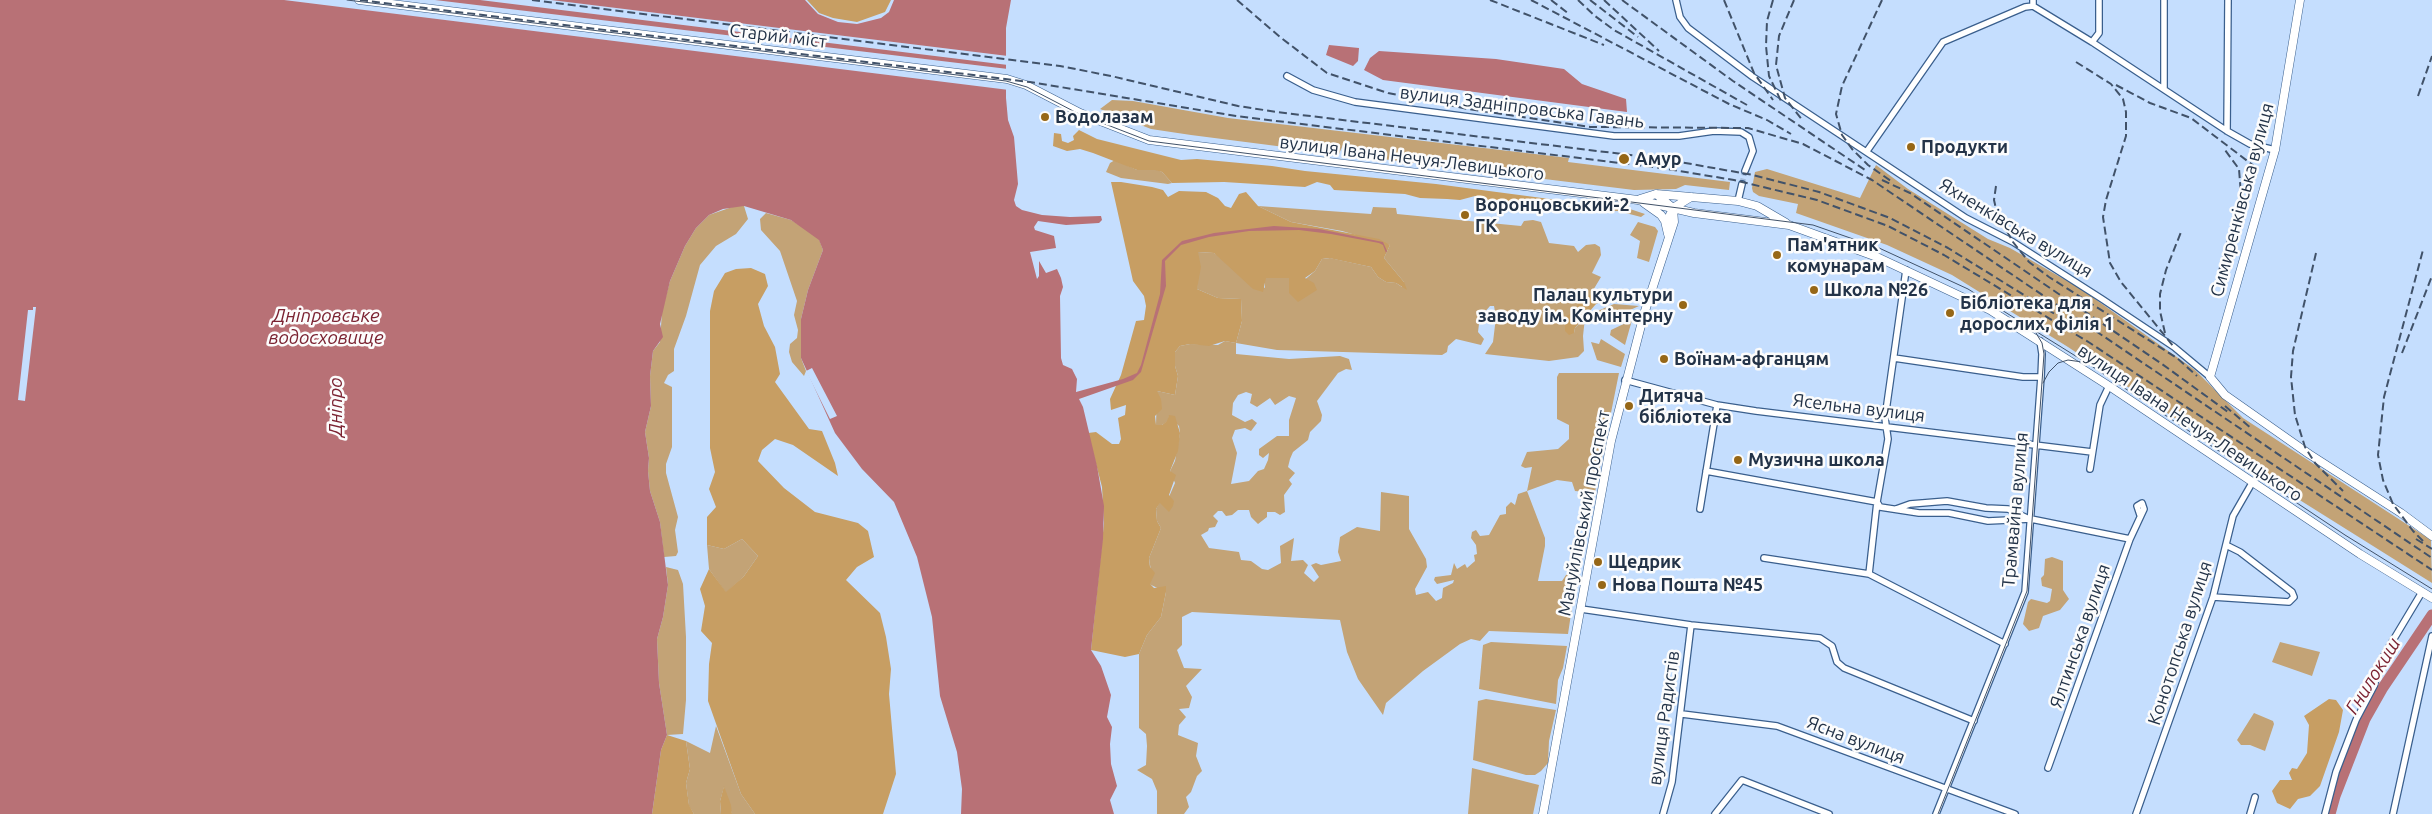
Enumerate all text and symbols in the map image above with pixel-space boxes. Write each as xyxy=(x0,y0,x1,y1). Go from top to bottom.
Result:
street label: Старий міст xyxy=(728,19,828,53)
street label: вулиця Задніпровська Гавань xyxy=(1399,81,1645,133)
street label: Симиренківська вулиця xyxy=(2206,101,2278,299)
place label: Водолазам xyxy=(1055,106,1153,128)
marker: Водолазам xyxy=(1039,111,1051,123)
street label: вулиця Івана Нечуя-Левицького xyxy=(1278,131,1546,185)
place label: Продукти xyxy=(1921,136,2008,158)
marker: Продукти xyxy=(1905,141,1917,153)
place label: Амур xyxy=(1635,148,1682,170)
marker: Амур xyxy=(1617,152,1631,166)
street label: Яхненківська вулиця xyxy=(1936,174,2096,282)
place label: Воронцовський-2 ГК xyxy=(1475,194,1630,236)
marker: Воронцовський-2 ГК xyxy=(1459,209,1471,221)
place label: Пам'ятник комунарам xyxy=(1787,234,1885,276)
marker: Пам'ятник комунарам xyxy=(1771,249,1783,261)
place label: Школа №26 xyxy=(1824,279,1928,301)
place label: Палац культури заводу ім. Комінтерну xyxy=(1478,284,1673,326)
marker: Школа №26 xyxy=(1808,284,1820,296)
place label: Бiблiотека для дорослих, фiлiя 1 xyxy=(1960,292,2114,334)
marker: Палац культури заводу ім. Комінтерну xyxy=(1677,299,1689,311)
water label: Дніпровське водосховище xyxy=(268,305,384,349)
marker: Бiблiотека для дорослих, фiлiя 1 xyxy=(1944,307,1956,319)
street label: вулиця Івана Нечуя-Левицького xyxy=(2073,340,2307,506)
place label: Воїнам-афганцям xyxy=(1674,348,1829,370)
marker: Воїнам-афганцям xyxy=(1658,353,1670,365)
water label: Дніпро xyxy=(325,377,347,437)
place label: Дитяча бібліотека xyxy=(1639,385,1732,428)
street label: Ясельна вулиця xyxy=(1792,389,1926,427)
marker: Дитяча бібліотека xyxy=(1623,400,1635,412)
street label: Мануйлівський проспект xyxy=(1553,408,1615,618)
street label: Трамвайна вулиця xyxy=(1997,431,2033,589)
place label: Музична школа xyxy=(1748,449,1885,471)
marker: Музична школа xyxy=(1732,454,1744,466)
place label: Щедрик xyxy=(1608,551,1681,573)
marker: Щедрик xyxy=(1592,556,1604,568)
street label: Конотопська вулиця xyxy=(2143,558,2217,728)
street label: Ялтинська вулиця xyxy=(2045,561,2115,711)
place label: Нова Пошта №45 xyxy=(1612,574,1763,596)
marker: Нова Пошта №45 xyxy=(1596,579,1608,591)
water label: Гнилокиш xyxy=(2341,634,2405,718)
street label: вулиця Радистів xyxy=(1644,649,1684,787)
street label: Ясна вулиця xyxy=(1804,711,1908,769)

